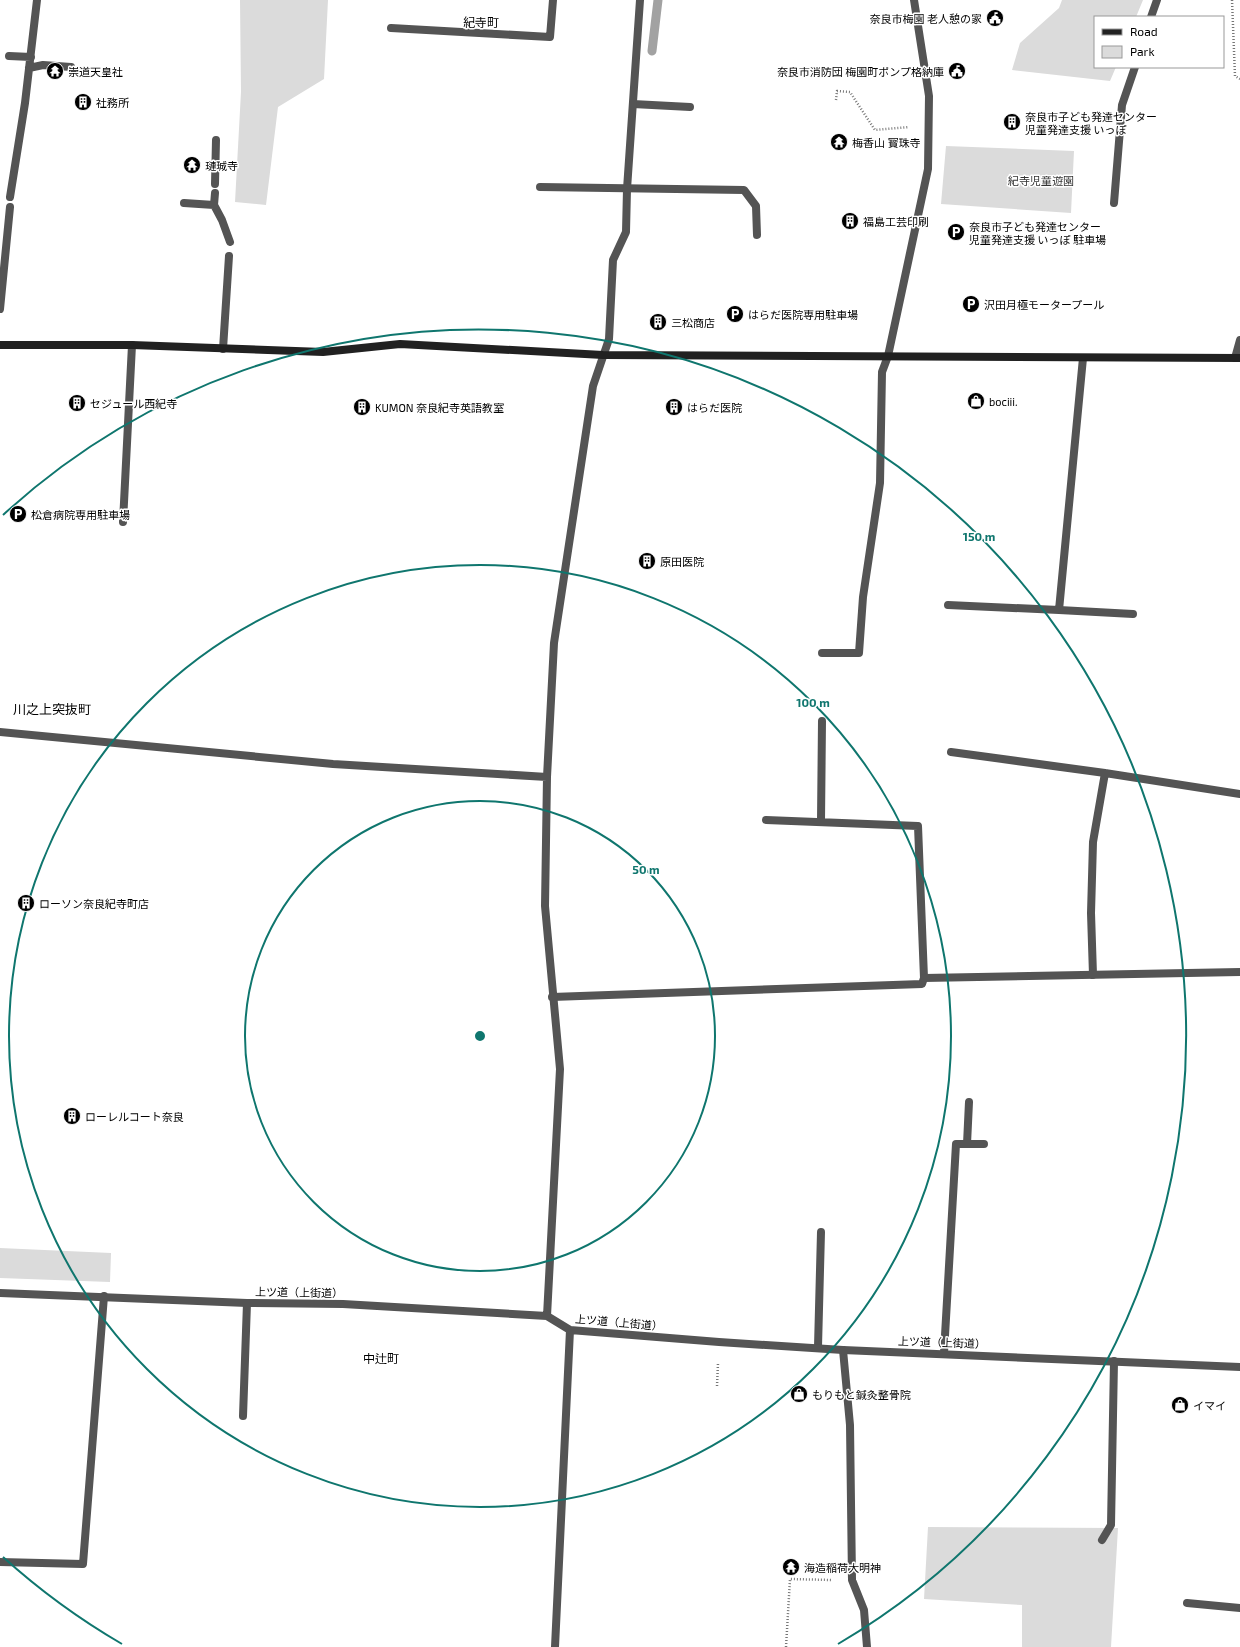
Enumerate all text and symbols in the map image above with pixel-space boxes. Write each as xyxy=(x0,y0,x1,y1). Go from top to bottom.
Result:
public building icon: 奈良市梅園 老人憩の家 xyxy=(985,8,1005,28)
place label: 奈良市梅園 老人憩の家 xyxy=(870,12,982,25)
district label: 紀寺町 xyxy=(463,15,499,29)
legend xyxy=(1094,16,1224,68)
text: Road xyxy=(1130,24,1158,38)
text: Park xyxy=(1130,44,1155,58)
temple icon: 崇道天皇社 xyxy=(45,61,65,81)
public building icon: 奈良市消防団 梅園町ポンプ格納庫 xyxy=(947,61,967,81)
place label: 崇道天皇社 xyxy=(68,65,123,78)
place label: 奈良市消防団 梅園町ポンプ格納庫 xyxy=(777,65,944,78)
building icon: 社務所 xyxy=(73,92,93,112)
place label: 社務所 xyxy=(96,96,130,109)
place label: 奈良市子ども発達センター 児童発達支援 いっぽ xyxy=(1025,110,1157,136)
building icon: 奈良市子ども発達センター 児童発達支援 いっぽ xyxy=(1002,112,1022,132)
temple icon: 梅香山 寳珠寺 xyxy=(829,132,849,152)
place label: 梅香山 寳珠寺 xyxy=(852,136,920,149)
temple icon: 璉珹寺 xyxy=(182,155,202,175)
place label: 璉珹寺 xyxy=(205,159,238,172)
park label: 紀寺児童遊園 xyxy=(1008,174,1074,187)
building icon: 福島工芸印刷 xyxy=(840,211,860,231)
place label: 福島工芸印刷 xyxy=(863,215,929,228)
place label: 奈良市子ども発達センター 児童発達支援 いっぽ 駐車場 xyxy=(969,220,1106,246)
parking icon: 奈良市子ども発達センター 児童発達支援 いっぽ 駐車場 xyxy=(946,222,966,242)
parking icon: 沢田月極モータープール xyxy=(961,294,981,314)
place label: 沢田月極モータープール xyxy=(984,298,1104,311)
parking icon: はらだ医院専用駐車場 xyxy=(725,304,745,324)
place label: はらだ医院専用駐車場 xyxy=(748,308,858,321)
building icon: 三松商店 xyxy=(648,312,668,332)
place label: 三松商店 xyxy=(671,316,715,329)
shop icon: bociii. xyxy=(966,391,986,411)
building icon: セジュール西紀寺 xyxy=(67,393,87,413)
place label: bociii. xyxy=(989,395,1018,408)
place label: セジュール西紀寺 xyxy=(90,397,177,410)
building icon: KUMON 奈良紀寺英語教室 xyxy=(352,397,372,417)
building icon: はらだ医院 xyxy=(664,397,684,417)
place label: KUMON 奈良紀寺英語教室 xyxy=(375,401,504,414)
place label: はらだ医院 xyxy=(687,401,742,414)
parking icon: 松倉病院専用駐車場 xyxy=(8,504,28,524)
place label: 松倉病院専用駐車場 xyxy=(31,508,130,521)
text: 150 m xyxy=(963,529,995,543)
building icon: 原田医院 xyxy=(637,551,657,571)
place label: 原田医院 xyxy=(660,555,704,568)
text: 100 m xyxy=(796,695,830,709)
district label: 川之上突抜町 xyxy=(13,701,91,717)
text: 50 m xyxy=(632,862,660,876)
building icon: ローソン奈良紀寺町店 xyxy=(16,893,36,913)
place label: ローソン奈良紀寺町店 xyxy=(39,897,149,910)
centre of rings xyxy=(473,1029,487,1043)
building icon: ローレルコート奈良 xyxy=(62,1106,82,1126)
place label: ローレルコート奈良 xyxy=(85,1110,184,1123)
street label: 上ツ道（上街道） xyxy=(255,1285,343,1299)
street label: 上ツ道（上街道） xyxy=(575,1312,663,1332)
street label: 上ツ道（上街道） xyxy=(898,1334,986,1350)
district label: 中辻町 xyxy=(363,1351,399,1365)
shop icon: もりもと鍼灸整骨院 xyxy=(789,1384,809,1404)
place label: もりもと鍼灸整骨院 xyxy=(812,1388,911,1401)
shop icon: イマイ xyxy=(1170,1395,1190,1415)
place label: イマイ xyxy=(1193,1399,1226,1412)
temple icon: 海造稲荷大明神 xyxy=(781,1557,801,1577)
place label: 海造稲荷大明神 xyxy=(804,1561,881,1574)

